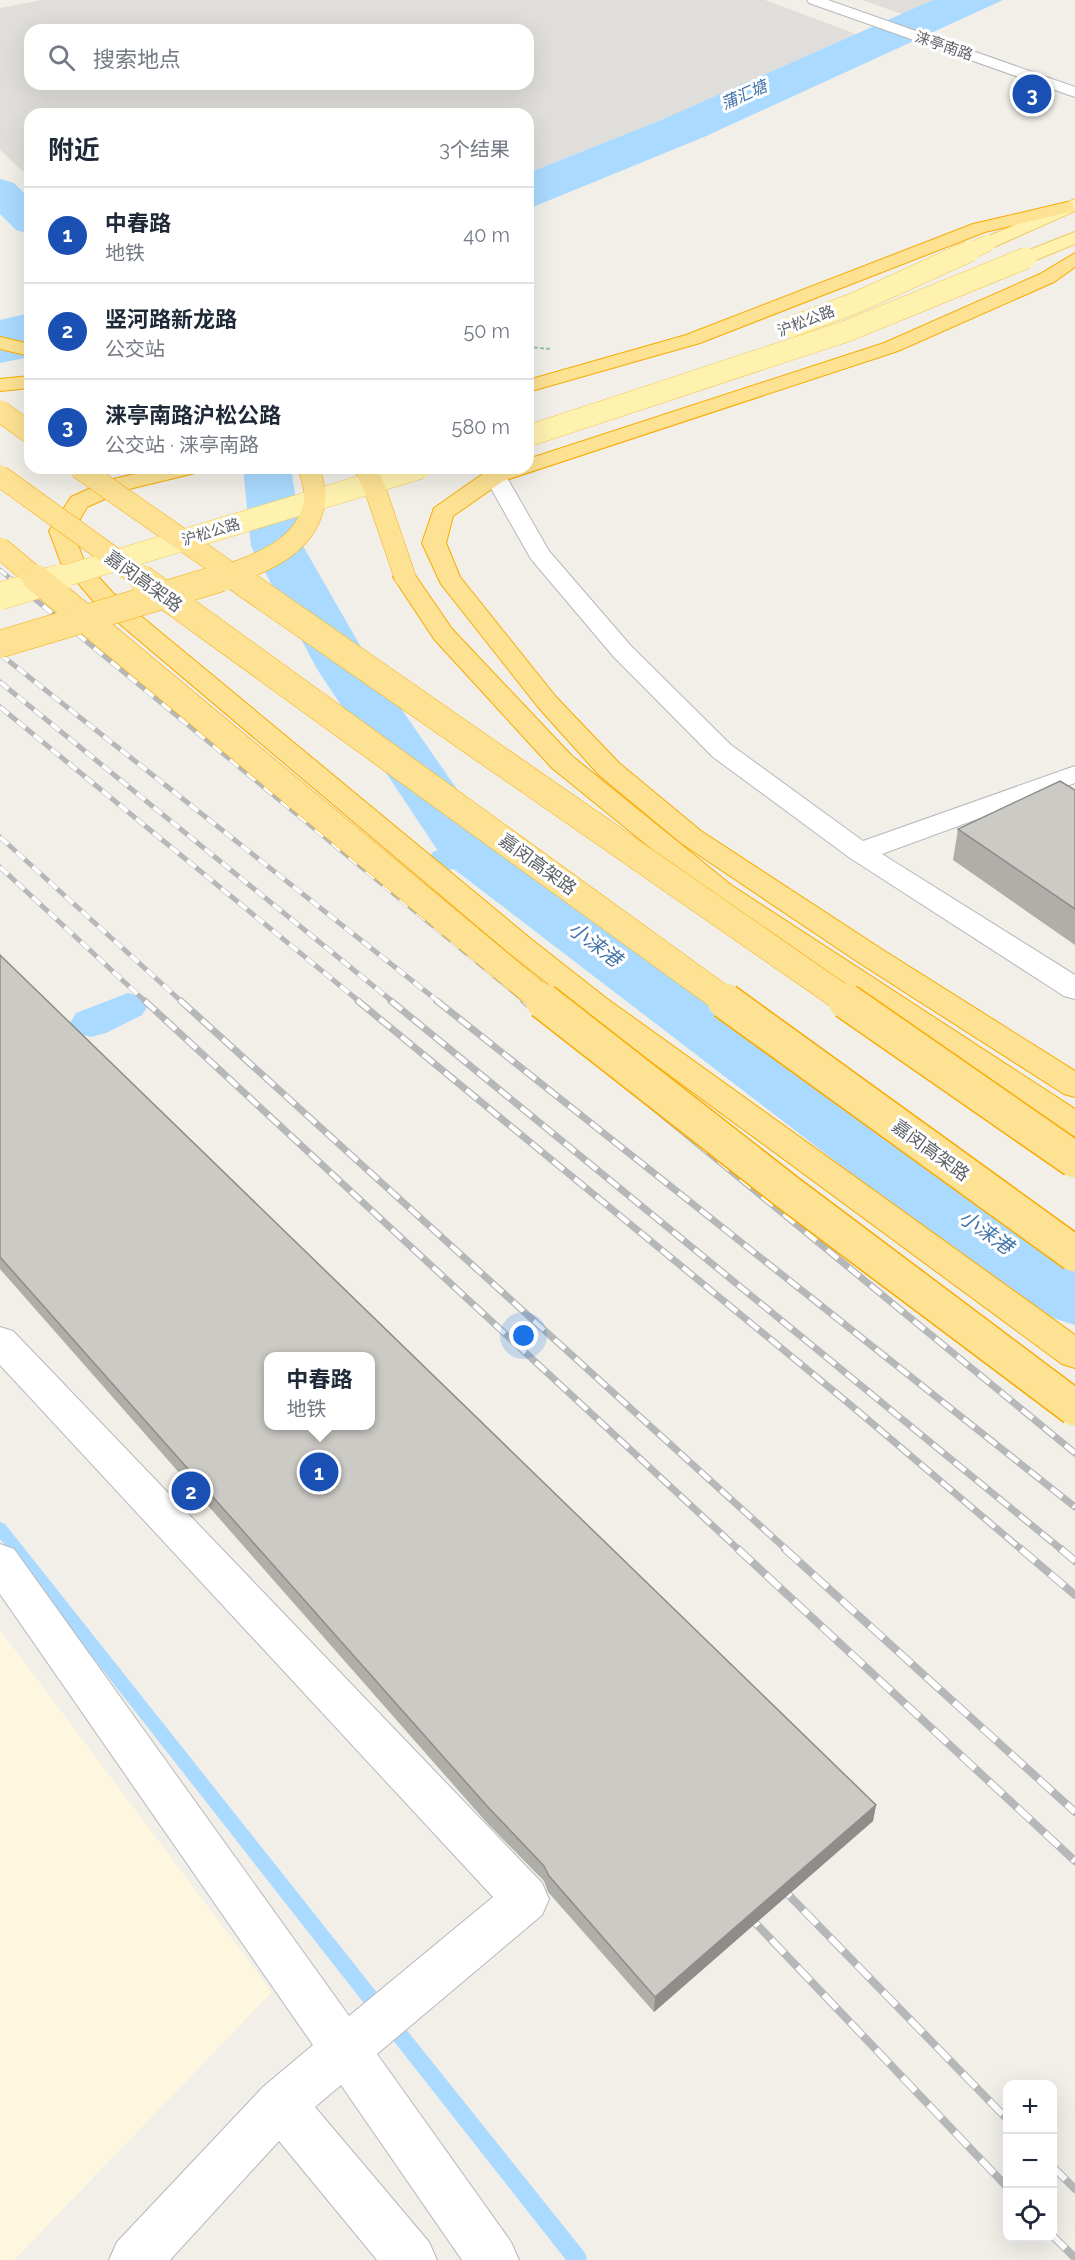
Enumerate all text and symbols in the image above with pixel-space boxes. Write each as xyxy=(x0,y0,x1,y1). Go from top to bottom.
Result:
search box xyxy=(24,24,534,90)
street label: 涞亭南路 xyxy=(913,28,975,64)
icon: search xyxy=(45,41,78,74)
text: 搜索地点 xyxy=(93,46,181,72)
pin: 3 xyxy=(1012,72,1052,116)
water label: 蒲汇塘 xyxy=(718,75,773,113)
text: 附近 xyxy=(48,135,100,165)
text: 3个结果 xyxy=(439,137,510,161)
text: 中春路 xyxy=(105,210,171,236)
text: 1 xyxy=(63,223,72,247)
text: 40 m xyxy=(463,223,510,247)
text: 地铁 xyxy=(105,241,145,265)
street label: 沪松公路 xyxy=(775,302,837,340)
text: 竖河路新龙路 xyxy=(105,306,237,332)
text: 2 xyxy=(62,319,73,343)
text: 50 m xyxy=(463,319,510,343)
text: 公交站 xyxy=(105,337,165,361)
text: 涞亭南路沪松公路 xyxy=(105,402,281,428)
text: 3 xyxy=(62,415,73,439)
text: 580 m xyxy=(452,415,510,439)
text: 公交站 · 涞亭南路 xyxy=(105,433,259,457)
street label: 沪松公路 xyxy=(180,515,242,549)
street label: 嘉闵高架路 xyxy=(101,546,187,616)
street label: 嘉闵高架路 xyxy=(495,829,581,899)
water label: 小涞港 xyxy=(564,916,629,973)
street label: 嘉闵高架路 xyxy=(888,1115,974,1185)
water label: 小涞港 xyxy=(955,1205,1020,1261)
your location xyxy=(509,1321,538,1350)
popup xyxy=(264,1352,375,1430)
text: 中春路 xyxy=(286,1366,353,1392)
text: 地铁 xyxy=(286,1397,326,1421)
pin: 1 xyxy=(300,1450,338,1494)
pin: 2 xyxy=(172,1468,210,1514)
map controls xyxy=(1003,2080,1057,2242)
button: + xyxy=(1003,2080,1057,2134)
button: − xyxy=(1003,2134,1057,2188)
button: locate xyxy=(1003,2188,1057,2242)

